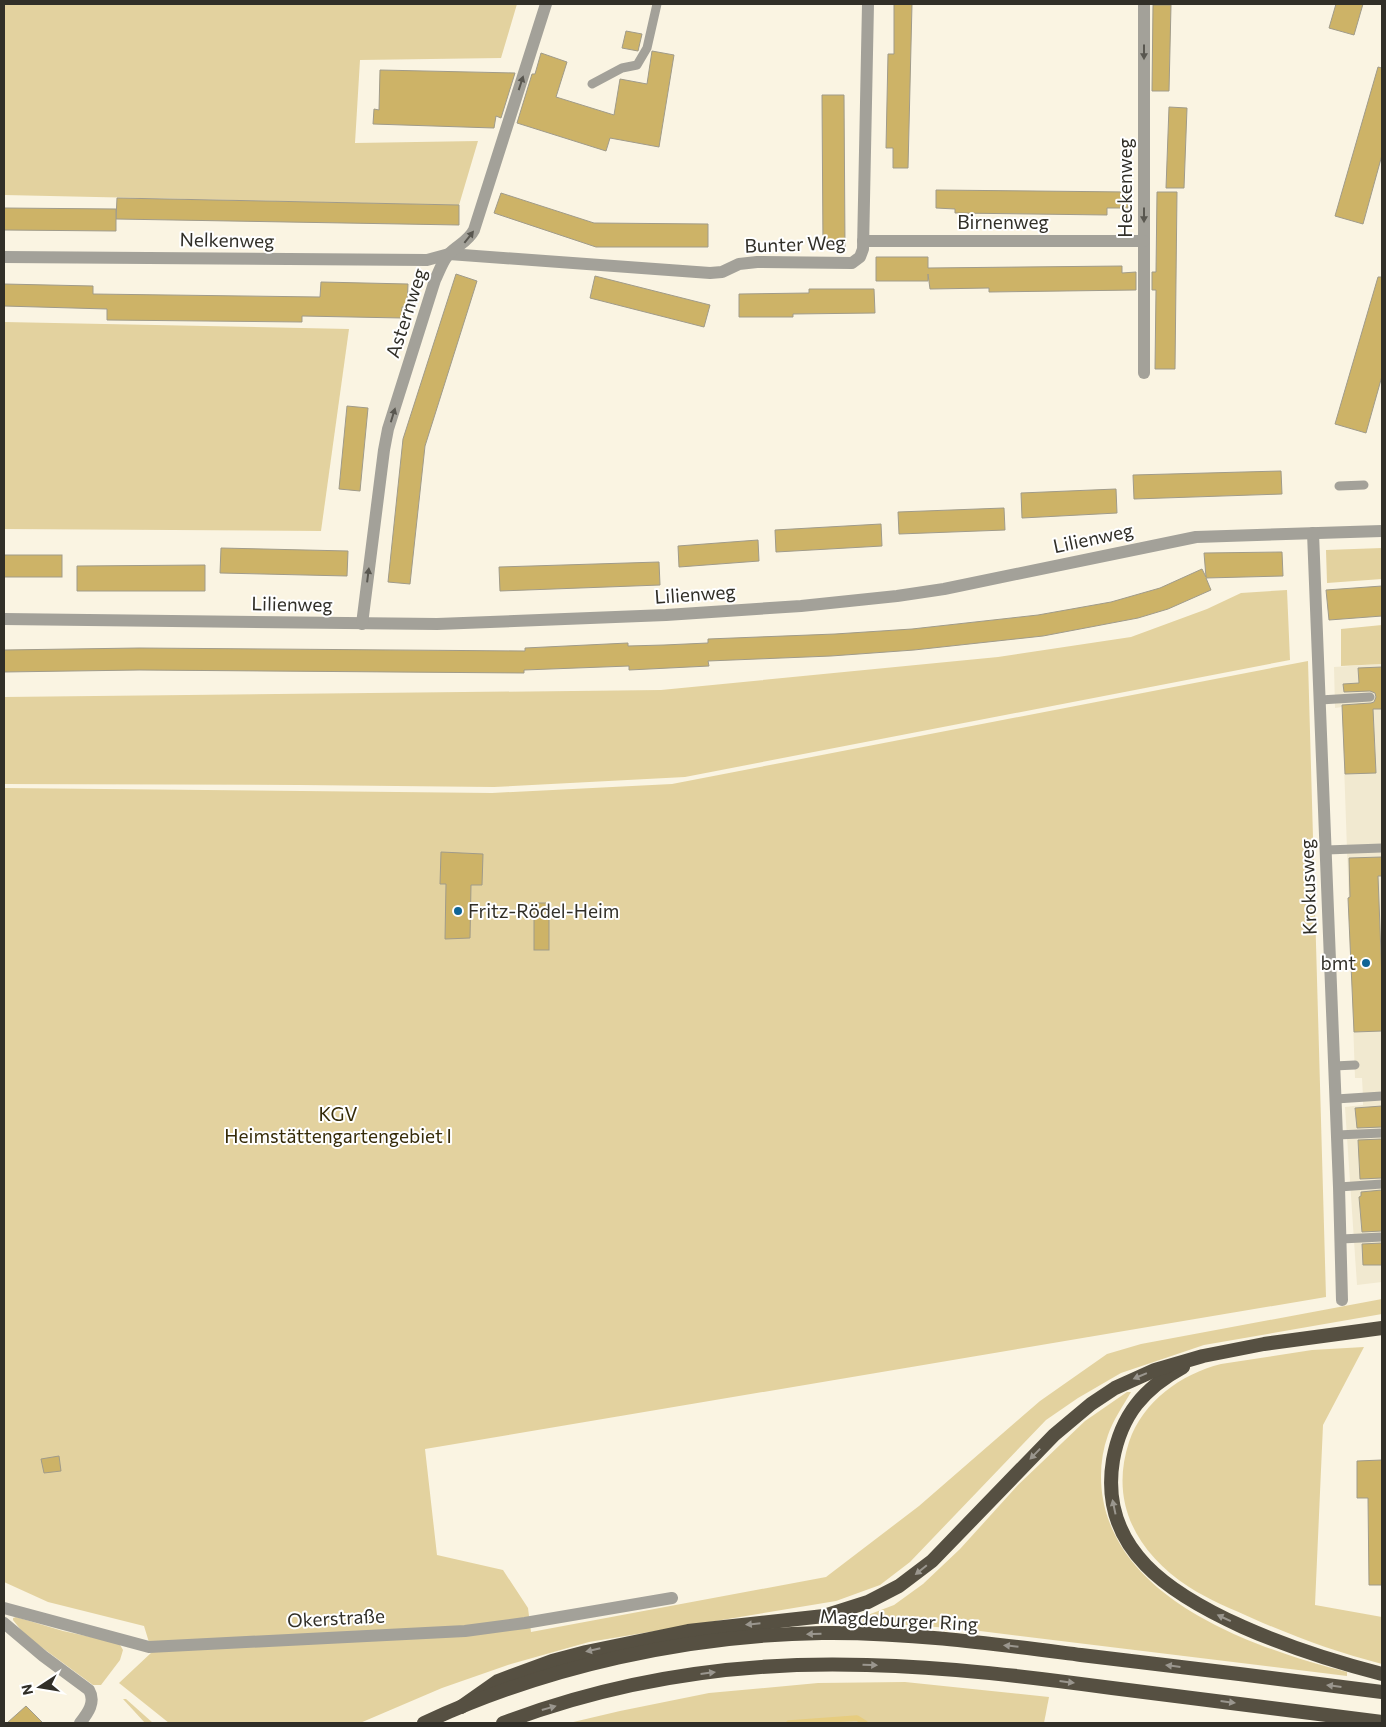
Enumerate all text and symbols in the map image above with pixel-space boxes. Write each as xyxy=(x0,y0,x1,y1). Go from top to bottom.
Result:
one-way arrow xyxy=(1140,45,1148,61)
one-way arrow xyxy=(518,76,526,91)
street label: Heckenweg xyxy=(1113,138,1136,238)
one-way arrow xyxy=(1140,207,1148,223)
street label: Birnenweg xyxy=(957,210,1049,233)
street label: Nelkenweg xyxy=(179,227,275,252)
one-way arrow xyxy=(464,230,474,244)
street label: Bunter Weg xyxy=(744,230,846,257)
street label: Asternweg xyxy=(380,265,431,361)
one-way arrow xyxy=(389,407,397,422)
street label: Lilienweg xyxy=(1051,518,1135,557)
one-way arrow xyxy=(364,567,372,583)
street label: Lilienweg xyxy=(654,579,736,608)
street label: Lilienweg xyxy=(251,591,333,616)
street label: Krokusweg xyxy=(1294,839,1321,935)
place label: Fritz-Rödel-Heim xyxy=(468,899,619,922)
marker: Fritz-Rödel-Heim xyxy=(452,905,464,917)
place label: bmt xyxy=(1320,951,1356,974)
marker: bmt xyxy=(1360,957,1372,969)
park label: KGV Heimstättengartengebiet I xyxy=(224,1102,452,1147)
one-way arrow xyxy=(1133,1373,1147,1381)
one-way arrow xyxy=(1029,1447,1041,1459)
one-way arrow xyxy=(1110,1499,1118,1514)
one-way arrow xyxy=(915,1564,928,1575)
street label: Okerstraße xyxy=(286,1603,385,1632)
street label: Magdeburger Ring xyxy=(819,1604,979,1635)
one-way arrow xyxy=(1217,1614,1231,1622)
one-way arrow xyxy=(745,1620,761,1628)
one-way arrow xyxy=(806,1630,822,1638)
one-way arrow xyxy=(1003,1642,1019,1650)
one-way arrow xyxy=(585,1647,601,1655)
one-way arrow xyxy=(862,1661,878,1669)
north arrow xyxy=(15,1662,65,1712)
one-way arrow xyxy=(1164,1662,1180,1670)
one-way arrow xyxy=(700,1669,716,1677)
one-way arrow xyxy=(1059,1678,1075,1686)
one-way arrow xyxy=(1326,1682,1342,1690)
text: N xyxy=(17,1683,36,1697)
one-way arrow xyxy=(1220,1698,1236,1706)
one-way arrow xyxy=(542,1703,557,1711)

